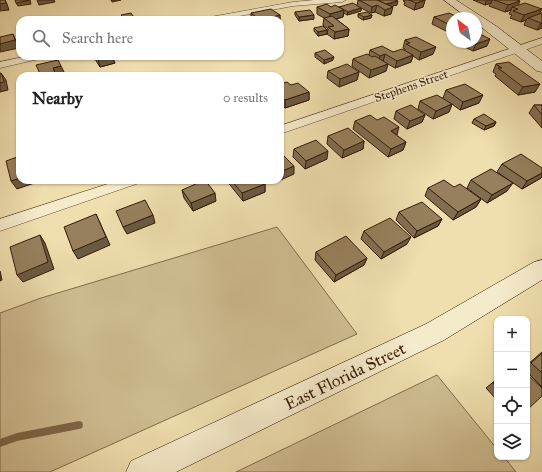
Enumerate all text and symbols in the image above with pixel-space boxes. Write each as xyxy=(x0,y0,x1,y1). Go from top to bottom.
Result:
north arrow xyxy=(446,12,482,48)
search box xyxy=(16,16,284,60)
icon: search xyxy=(30,27,52,49)
text: Search here xyxy=(62,29,133,47)
street label: Stephens Street xyxy=(372,67,450,105)
text: Nearby xyxy=(32,88,83,109)
text: 0 results xyxy=(223,90,268,106)
map controls xyxy=(494,316,530,460)
button: + xyxy=(494,316,530,352)
street label: East Florida Street xyxy=(281,338,409,415)
button: − xyxy=(494,352,530,388)
button: locate xyxy=(494,388,530,424)
button: layers xyxy=(494,424,530,460)

